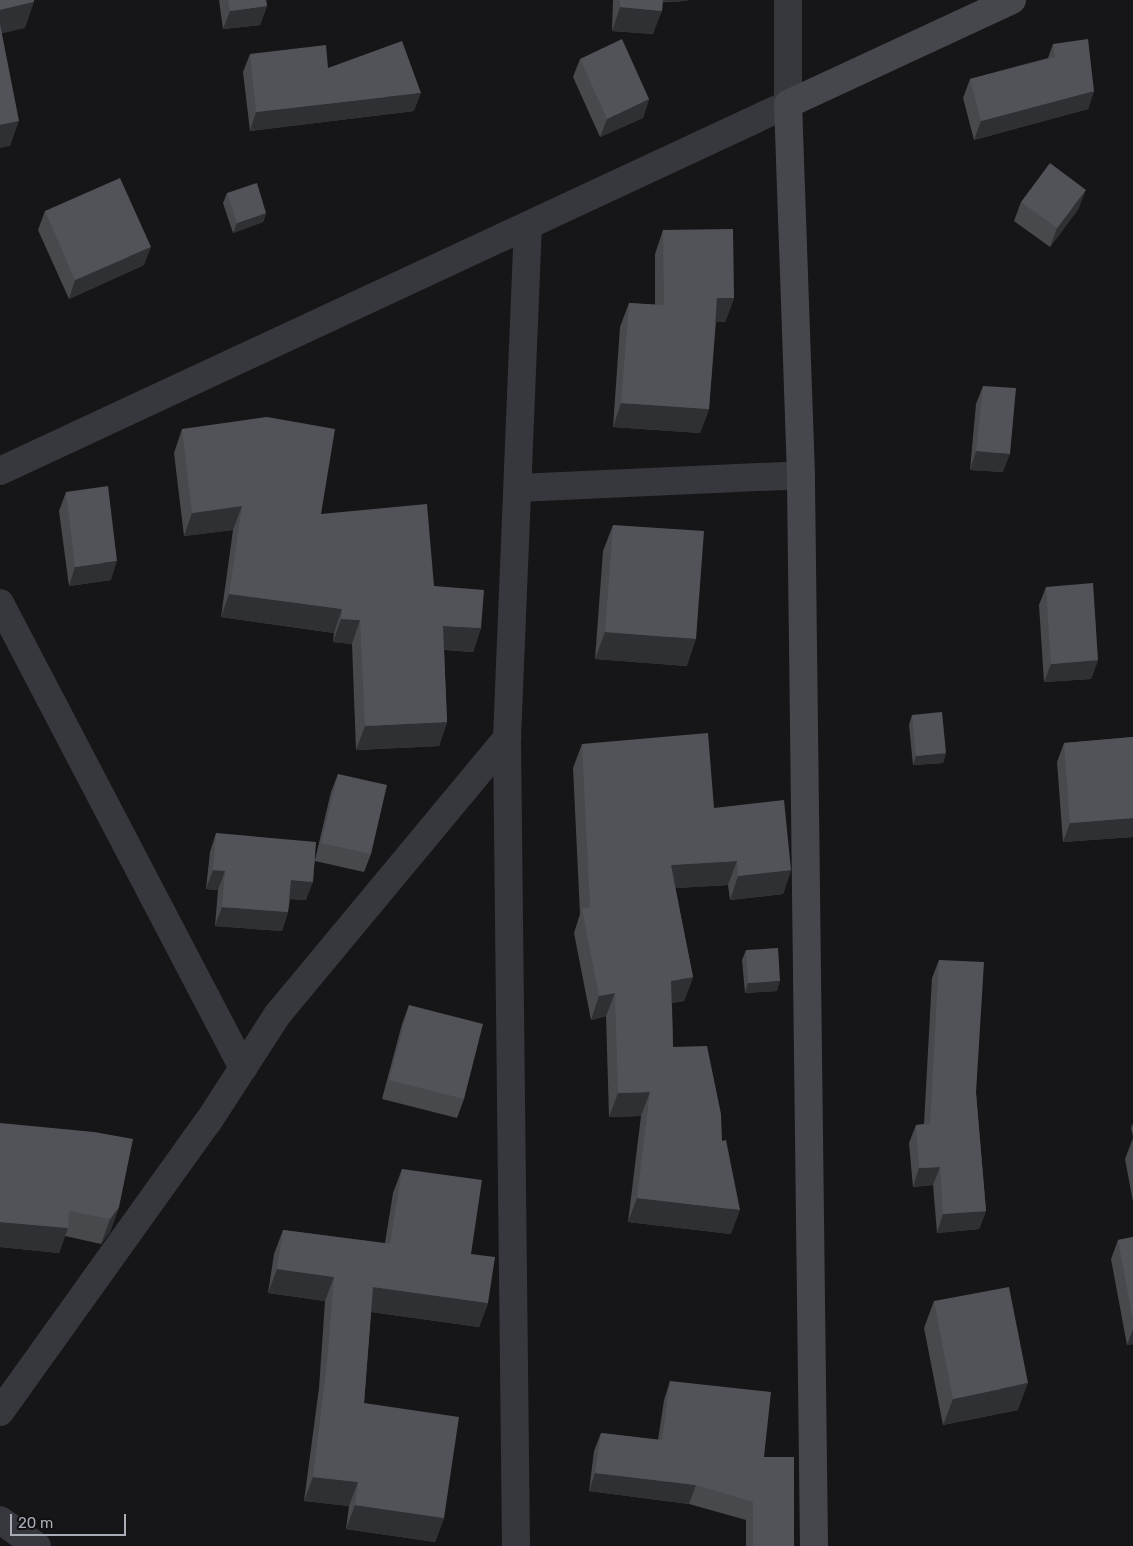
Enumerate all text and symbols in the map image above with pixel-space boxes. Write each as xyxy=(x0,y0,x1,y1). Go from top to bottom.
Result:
scale bar xyxy=(12,1504,129,1536)
text: 20 m xyxy=(18,1514,53,1532)

